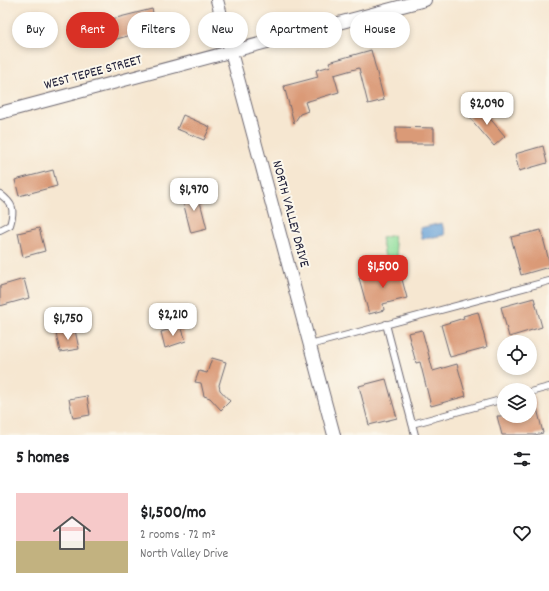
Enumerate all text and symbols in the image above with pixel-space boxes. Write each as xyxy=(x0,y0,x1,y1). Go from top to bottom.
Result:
chip: Buy xyxy=(12,12,58,48)
chip: Rent xyxy=(66,12,119,48)
chip: Filters xyxy=(127,12,190,48)
chip: New xyxy=(198,12,248,48)
chip: Apartment xyxy=(256,12,342,48)
chip: House xyxy=(350,12,410,48)
street label: WEST TEPEE STREET xyxy=(42,50,145,96)
pin: $2,090 xyxy=(454,92,520,126)
text: $2,090 xyxy=(470,95,504,114)
street label: NORTH VALLEY DRIVE xyxy=(266,158,314,270)
pin: $1,970 xyxy=(161,178,227,212)
text: $1,970 xyxy=(179,181,209,200)
pin: $1,500 xyxy=(350,255,416,289)
text: $1,500 xyxy=(367,258,399,277)
pin: $2,210 xyxy=(140,303,206,337)
text: $2,210 xyxy=(158,306,188,325)
pin: $1,750 xyxy=(35,307,101,341)
text: $1,750 xyxy=(53,310,83,329)
map controls xyxy=(497,335,537,423)
button: locate xyxy=(497,335,537,375)
button: layers xyxy=(497,383,537,423)
text: 5 homes xyxy=(16,447,69,471)
icon: filters xyxy=(511,448,533,470)
text: $1,500/mo xyxy=(140,502,206,526)
icon: home xyxy=(48,509,96,557)
icon: heart xyxy=(511,522,533,544)
text: 2 rooms · 72 m² xyxy=(140,526,216,545)
text: North Valley Drive xyxy=(140,545,228,564)

